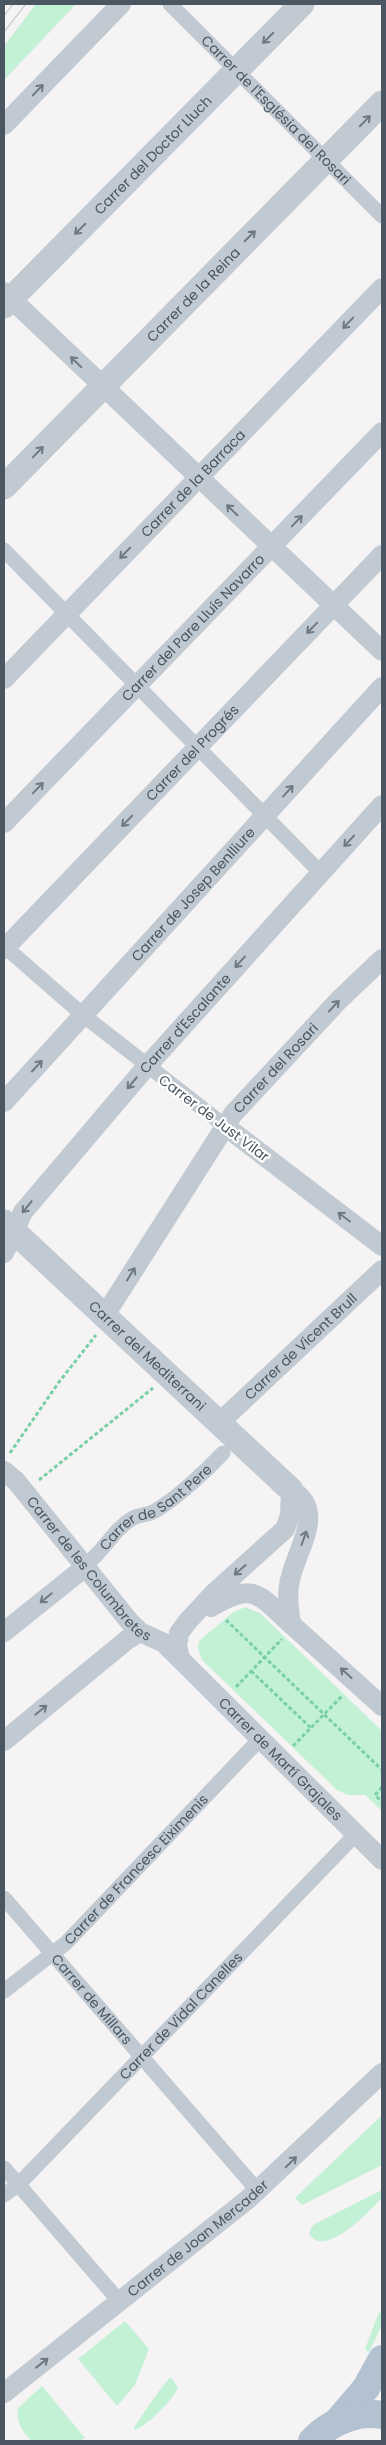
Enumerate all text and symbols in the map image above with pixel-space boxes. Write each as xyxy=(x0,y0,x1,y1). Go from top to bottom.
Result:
street label: Carrer de l'Església del Rosari xyxy=(197,31,355,189)
one-way arrow xyxy=(262,32,274,44)
one-way arrow xyxy=(32,84,44,96)
street label: Carrer del Doctor Lluch xyxy=(90,91,216,219)
one-way arrow xyxy=(359,115,371,127)
one-way arrow xyxy=(74,222,86,235)
one-way arrow xyxy=(244,230,256,243)
street label: Carrer de la Reina xyxy=(142,243,245,347)
one-way arrow xyxy=(342,317,354,330)
one-way arrow xyxy=(70,356,83,368)
street label: Carrer de la Barraca xyxy=(136,425,250,542)
one-way arrow xyxy=(32,445,44,458)
one-way arrow xyxy=(226,504,239,516)
one-way arrow xyxy=(291,514,303,527)
one-way arrow xyxy=(119,546,131,559)
street label: Carrer del Pare Lluís Navarro xyxy=(117,549,269,706)
one-way arrow xyxy=(306,621,318,634)
street label: Carrer del Progrés xyxy=(141,700,243,805)
one-way arrow xyxy=(32,782,44,794)
one-way arrow xyxy=(282,784,294,797)
one-way arrow xyxy=(121,815,133,827)
street label: Carrer de Josep Benlliure xyxy=(127,822,260,966)
one-way arrow xyxy=(343,835,355,847)
one-way arrow xyxy=(234,955,246,968)
street label: Carrer d'Escalante xyxy=(135,969,236,1078)
one-way arrow xyxy=(328,1000,340,1012)
street label: Carrer del Rosari xyxy=(229,1019,323,1118)
one-way arrow xyxy=(31,1059,43,1072)
street label: Carrer de Just Vilar xyxy=(155,1070,273,1166)
one-way arrow xyxy=(127,1077,138,1090)
one-way arrow xyxy=(22,1200,33,1213)
one-way arrow xyxy=(337,1211,350,1222)
one-way arrow xyxy=(125,1267,136,1281)
street label: Carrer de Vicent Brull xyxy=(240,1288,361,1404)
street label: Carrer del Mediterrani xyxy=(84,1296,210,1415)
street label: Carrer de Sant Pere xyxy=(95,1459,216,1555)
street label: Carrer de les Columbretes xyxy=(22,1492,154,1646)
one-way arrow xyxy=(300,1531,309,1547)
one-way arrow xyxy=(234,1565,247,1576)
one-way arrow xyxy=(40,1593,53,1604)
one-way arrow xyxy=(340,1667,353,1679)
street label: Carrer de Martí Grajales xyxy=(214,1693,347,1825)
one-way arrow xyxy=(35,1705,48,1716)
street label: Carrer de Francesc Eiximenis xyxy=(59,1789,213,1949)
street label: Carrer de Vidal Canelles xyxy=(115,1948,247,2084)
street label: Carrer de Millars xyxy=(47,1949,137,2049)
one-way arrow xyxy=(284,2156,296,2168)
street label: Carrer de Joan Mercader xyxy=(123,2175,273,2301)
one-way arrow xyxy=(35,2357,48,2368)

